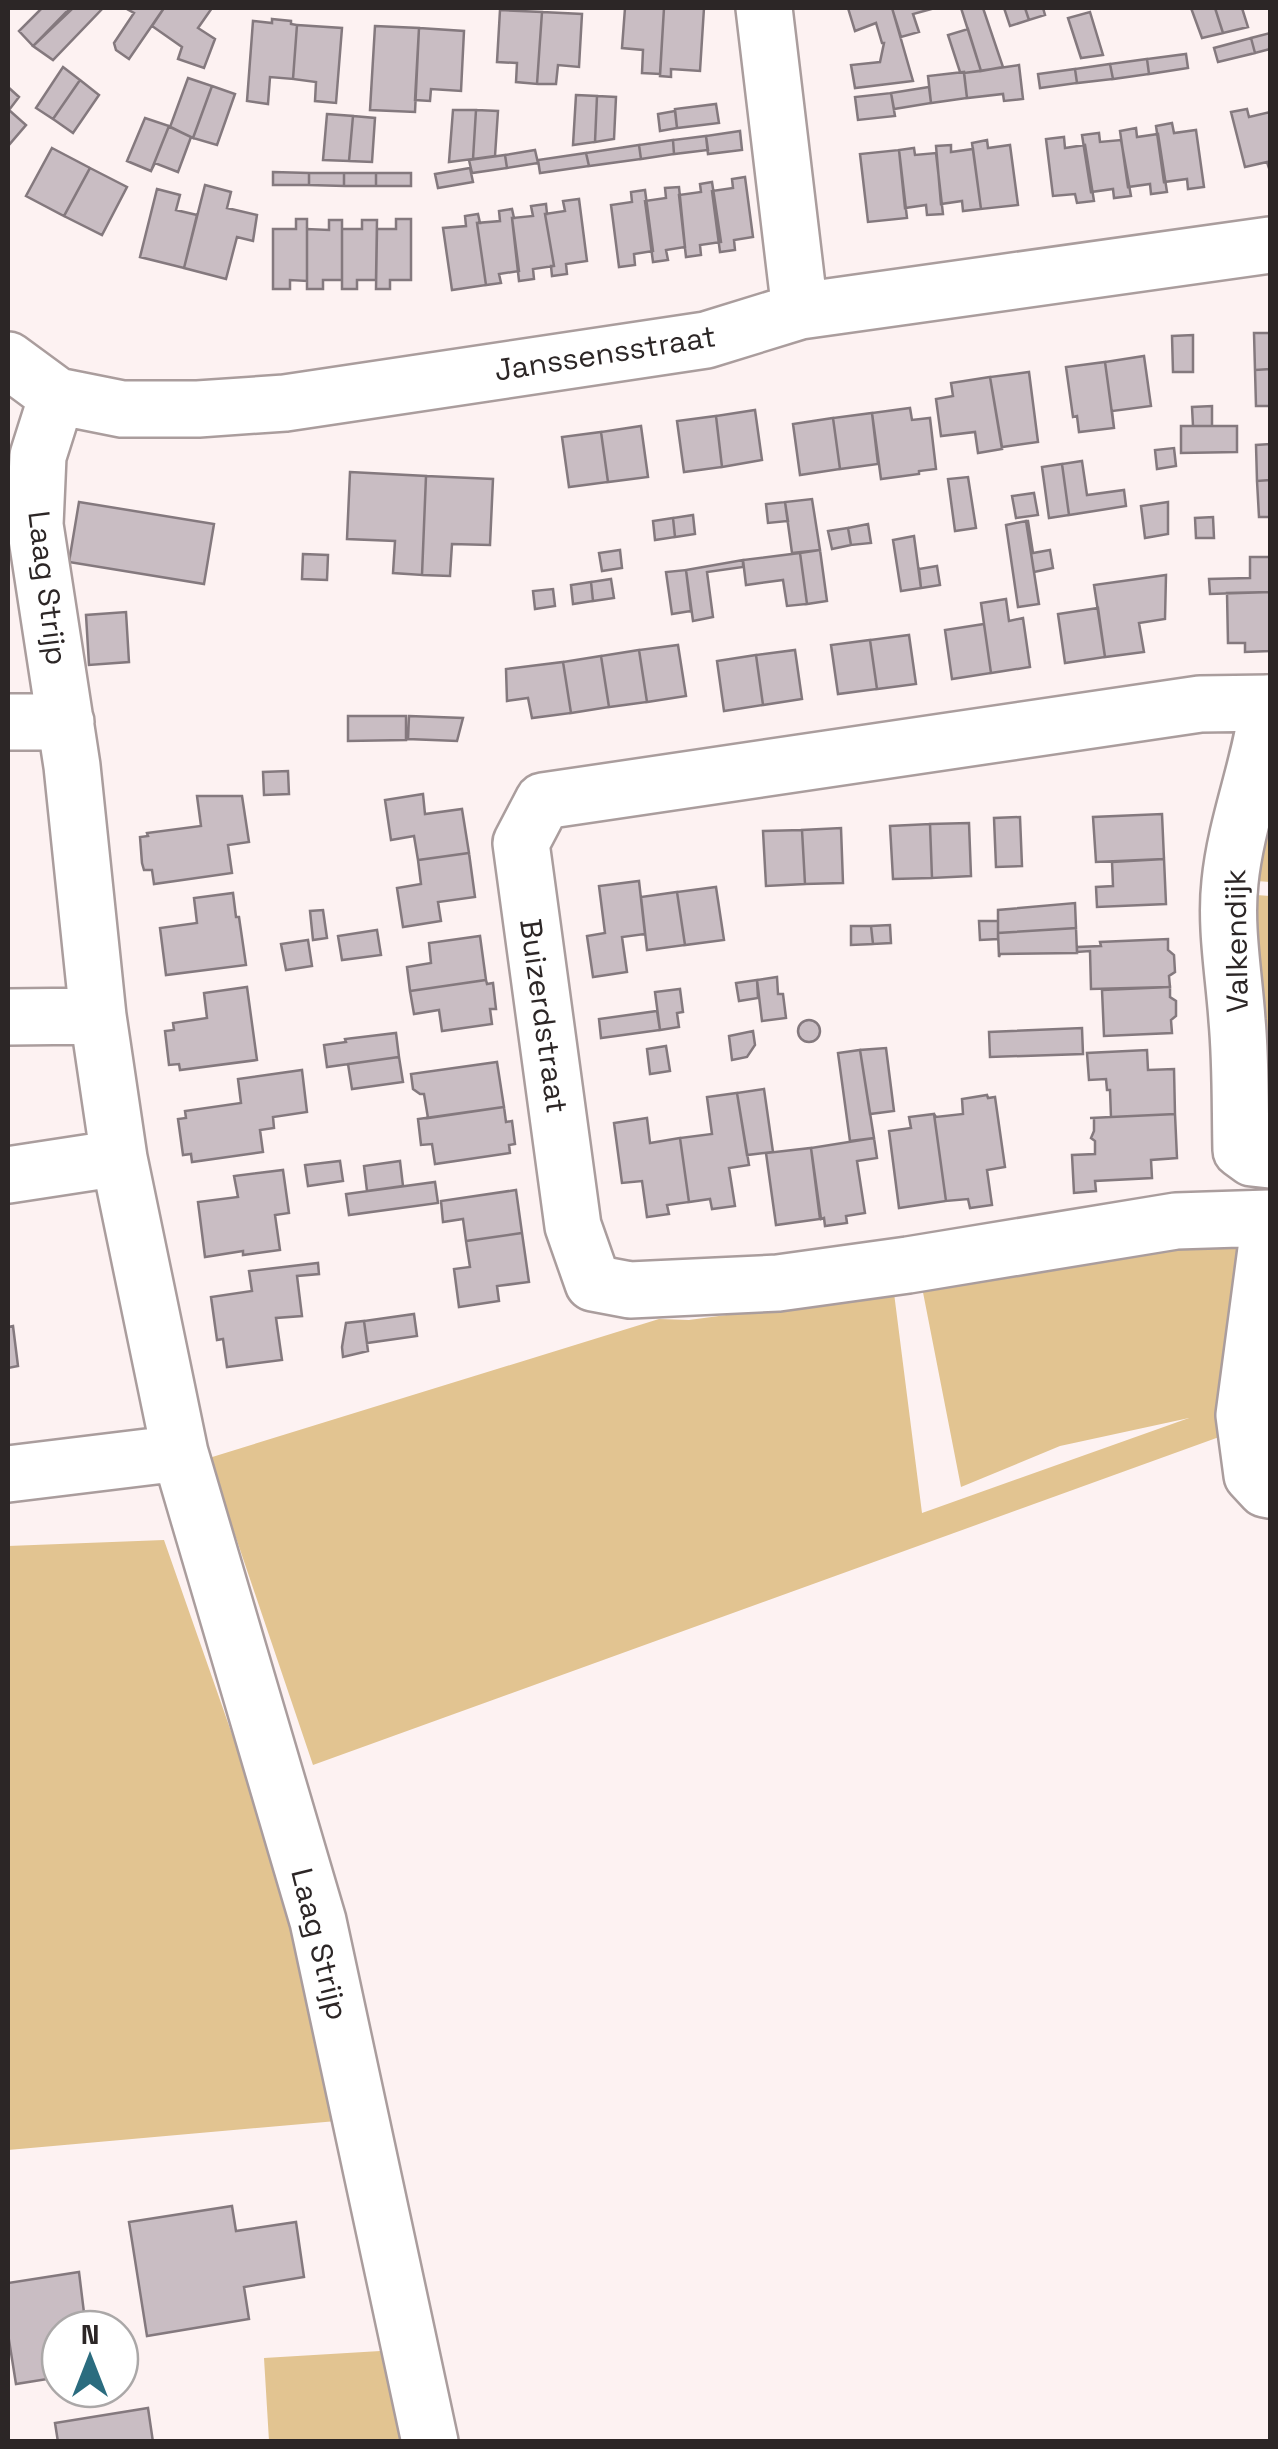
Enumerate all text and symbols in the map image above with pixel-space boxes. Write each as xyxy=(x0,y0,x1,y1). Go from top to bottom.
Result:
street label: Janssensstraat xyxy=(491,316,719,390)
street label: Laag Strijp xyxy=(19,509,77,667)
street label: Valkendijk xyxy=(1215,869,1257,1013)
street label: Buizerdstraat xyxy=(511,916,577,1116)
street label: Laag Strijp xyxy=(282,1864,358,2024)
north arrow xyxy=(40,2309,140,2409)
text: N xyxy=(81,2316,99,2352)

